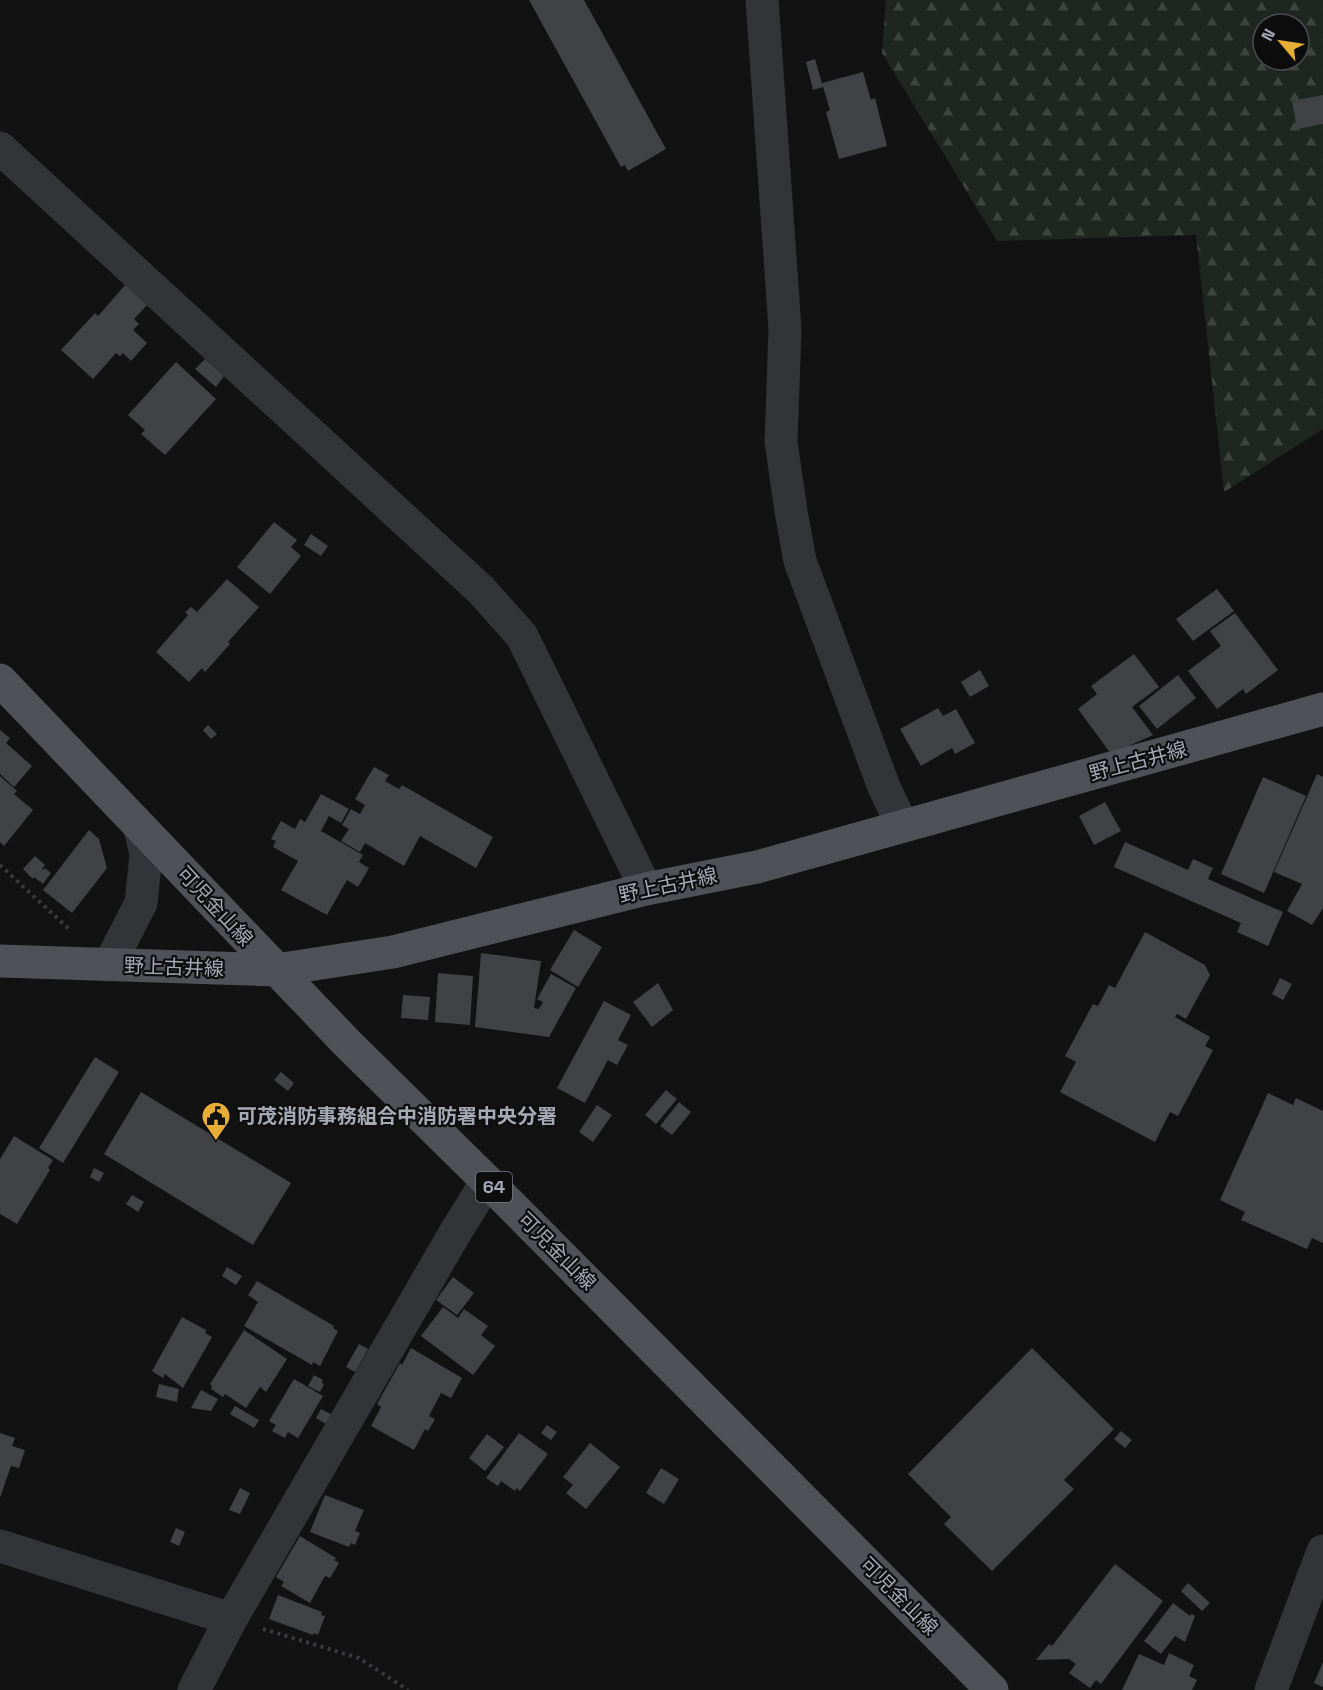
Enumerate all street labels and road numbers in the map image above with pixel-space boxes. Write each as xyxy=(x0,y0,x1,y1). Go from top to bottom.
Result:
street label: 野上古井線 xyxy=(1086,736,1190,786)
street label: 可児金山線 xyxy=(171,861,259,951)
street label: 野上古井線 xyxy=(616,862,720,908)
street label: 野上古井線 xyxy=(124,952,224,982)
road number: 64 xyxy=(476,1172,512,1202)
street label: 可児金山線 xyxy=(512,1206,602,1296)
street label: 可児金山線 xyxy=(854,1551,944,1641)

